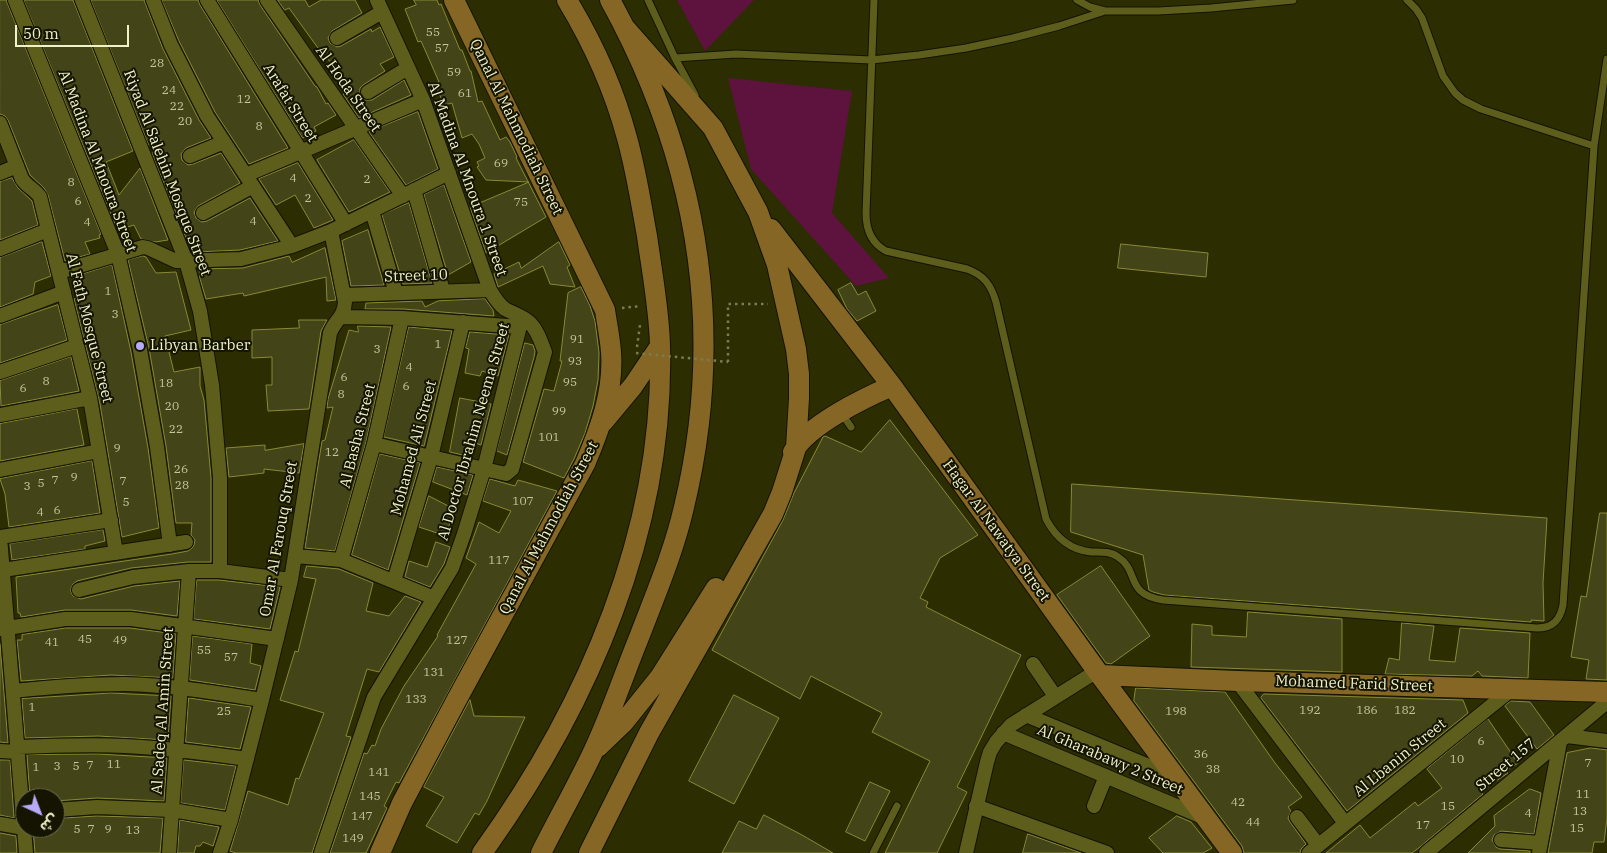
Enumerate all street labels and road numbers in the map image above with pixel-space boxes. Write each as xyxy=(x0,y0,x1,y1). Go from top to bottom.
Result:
street label: Qanal Al Mahmodiah Street xyxy=(466,36,566,218)
street label: Al Hoda Street xyxy=(312,42,384,136)
street label: Arafat Street xyxy=(259,60,321,146)
street label: Al Madina Al Mnoura Street xyxy=(54,67,140,255)
street label: Riyad Al Salehin Mosque Street xyxy=(119,68,215,278)
street label: Al Madina Al Mnoura 1 Street xyxy=(423,79,511,279)
street label: Al Fath Mosque Street xyxy=(62,251,116,405)
street label: Street 10 xyxy=(384,266,448,286)
street label: Al Doctor Ibrahim Neema Street xyxy=(434,321,514,543)
street label: Mohamed Ali Street xyxy=(387,378,441,518)
street label: Al Basha Street xyxy=(336,382,380,490)
street label: Qanal Al Mahmodiah Street xyxy=(496,438,602,618)
street label: Hagar Al Nawatya Street xyxy=(939,457,1053,605)
street label: Omar Al Farouq Street xyxy=(256,460,302,618)
street label: Al Sadeq Al Amin Street xyxy=(148,627,178,795)
street label: Mohamed Farid Street xyxy=(1275,672,1433,696)
street label: Al Lbanin Street xyxy=(1350,715,1450,801)
street label: Al Gharabawy 2 Street xyxy=(1034,721,1186,799)
street label: Street 157 xyxy=(1472,735,1540,795)

